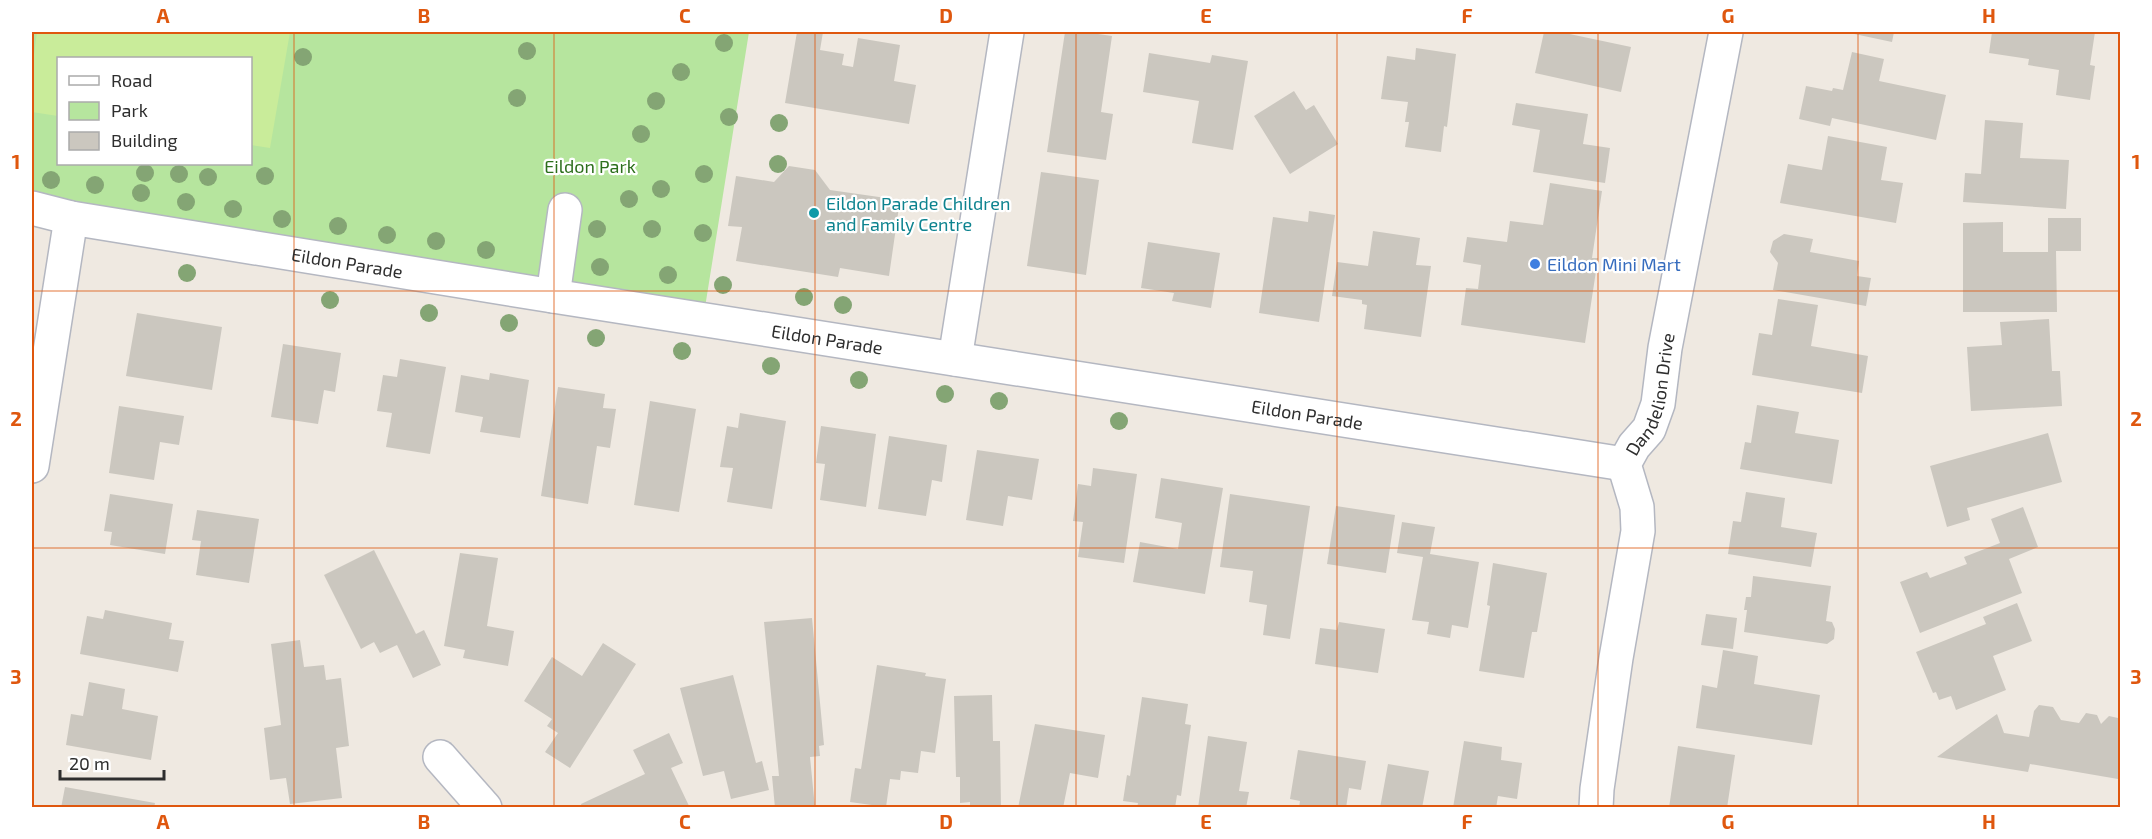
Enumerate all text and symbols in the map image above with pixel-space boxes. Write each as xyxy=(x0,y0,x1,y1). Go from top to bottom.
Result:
text: A xyxy=(156,3,170,27)
text: B xyxy=(418,3,430,27)
text: C xyxy=(679,3,691,27)
text: D xyxy=(939,3,953,27)
text: E xyxy=(1200,3,1212,27)
text: F xyxy=(1461,3,1473,27)
text: G xyxy=(1722,3,1734,27)
text: H xyxy=(1982,3,1996,27)
legend xyxy=(57,57,252,165)
text: Road xyxy=(111,69,152,91)
text: Park xyxy=(111,99,148,121)
text: Building xyxy=(111,129,178,151)
text: 1 xyxy=(12,149,20,173)
text: 1 xyxy=(2132,149,2140,173)
park label: Eildon Park xyxy=(544,155,636,177)
place label: Eildon Parade Children and Family Centre xyxy=(826,192,1010,235)
marker: Eildon Parade Children and Family Centre xyxy=(807,206,821,220)
street label: Eildon Parade xyxy=(290,243,404,283)
place label: Eildon Mini Mart xyxy=(1547,253,1681,275)
marker: Eildon Mini Mart xyxy=(1528,257,1542,271)
street label: Eildon Parade xyxy=(770,319,884,359)
street label: Dandelion Drive xyxy=(1620,331,1679,459)
street label: Eildon Parade xyxy=(1250,395,1365,434)
text: 2 xyxy=(10,406,22,430)
text: 2 xyxy=(2130,406,2142,430)
text: 3 xyxy=(10,664,22,688)
text: 3 xyxy=(2130,664,2142,688)
scale bar xyxy=(60,743,164,781)
text: 20 m xyxy=(69,752,110,774)
text: A xyxy=(156,809,170,833)
text: B xyxy=(418,809,430,833)
text: C xyxy=(679,809,691,833)
text: D xyxy=(939,809,953,833)
text: E xyxy=(1200,809,1212,833)
text: F xyxy=(1461,809,1473,833)
text: G xyxy=(1722,809,1734,833)
text: H xyxy=(1982,809,1996,833)

